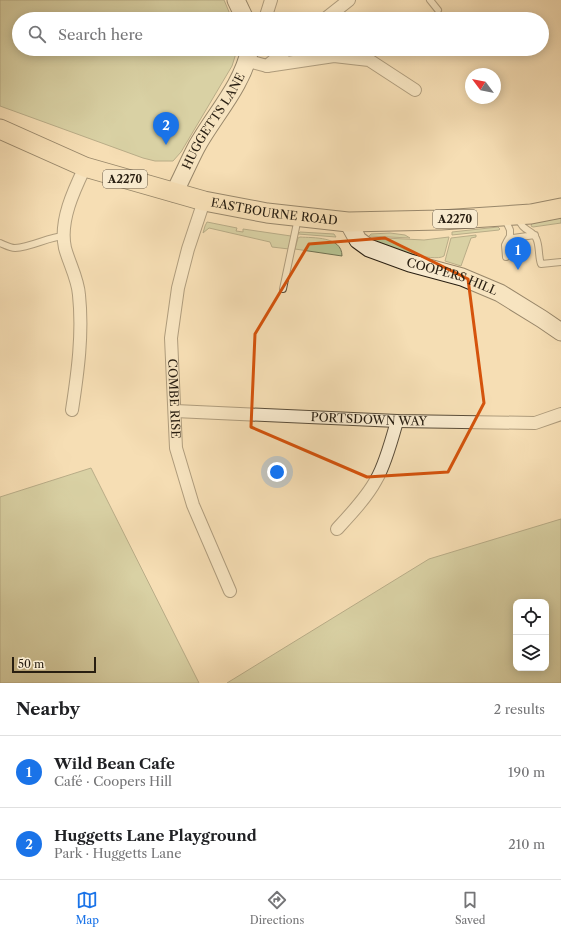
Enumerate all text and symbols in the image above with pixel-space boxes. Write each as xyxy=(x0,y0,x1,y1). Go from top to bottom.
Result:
search box xyxy=(12,12,549,56)
icon: search xyxy=(26,23,48,45)
text: Search here xyxy=(58,25,143,44)
north arrow xyxy=(465,68,501,104)
street label: HUGGETTS LANE xyxy=(179,70,248,172)
pin: 2 xyxy=(153,112,179,145)
road number: A2270 xyxy=(103,170,147,188)
street label: EASTBOURNE ROAD xyxy=(210,194,339,228)
road number: A2270 xyxy=(433,210,477,228)
pin: 1 xyxy=(505,237,531,270)
street label: COOPERS HILL xyxy=(405,254,500,298)
street label: COMBE RISE xyxy=(165,358,184,439)
street label: PORTSDOWN WAY xyxy=(310,409,428,428)
your location xyxy=(267,462,287,482)
map controls xyxy=(513,599,549,671)
button: locate xyxy=(513,599,549,635)
button: layers xyxy=(513,635,549,671)
scale bar xyxy=(12,655,96,674)
text: 50 m xyxy=(18,657,44,671)
text: Nearby xyxy=(16,699,80,719)
text: 2 results xyxy=(494,701,545,717)
text: Wild Bean Cafe xyxy=(54,754,175,773)
text: 1 xyxy=(26,764,32,780)
text: 190 m xyxy=(508,764,545,780)
text: Café · Coopers Hill xyxy=(54,773,172,789)
text: Huggetts Lane Playground xyxy=(54,826,257,845)
text: 2 xyxy=(25,836,33,852)
text: 210 m xyxy=(508,836,545,852)
text: Park · Huggetts Lane xyxy=(54,845,182,861)
tab: Map xyxy=(75,889,99,927)
tab: Directions xyxy=(250,889,304,927)
tab: Saved xyxy=(455,889,486,927)

